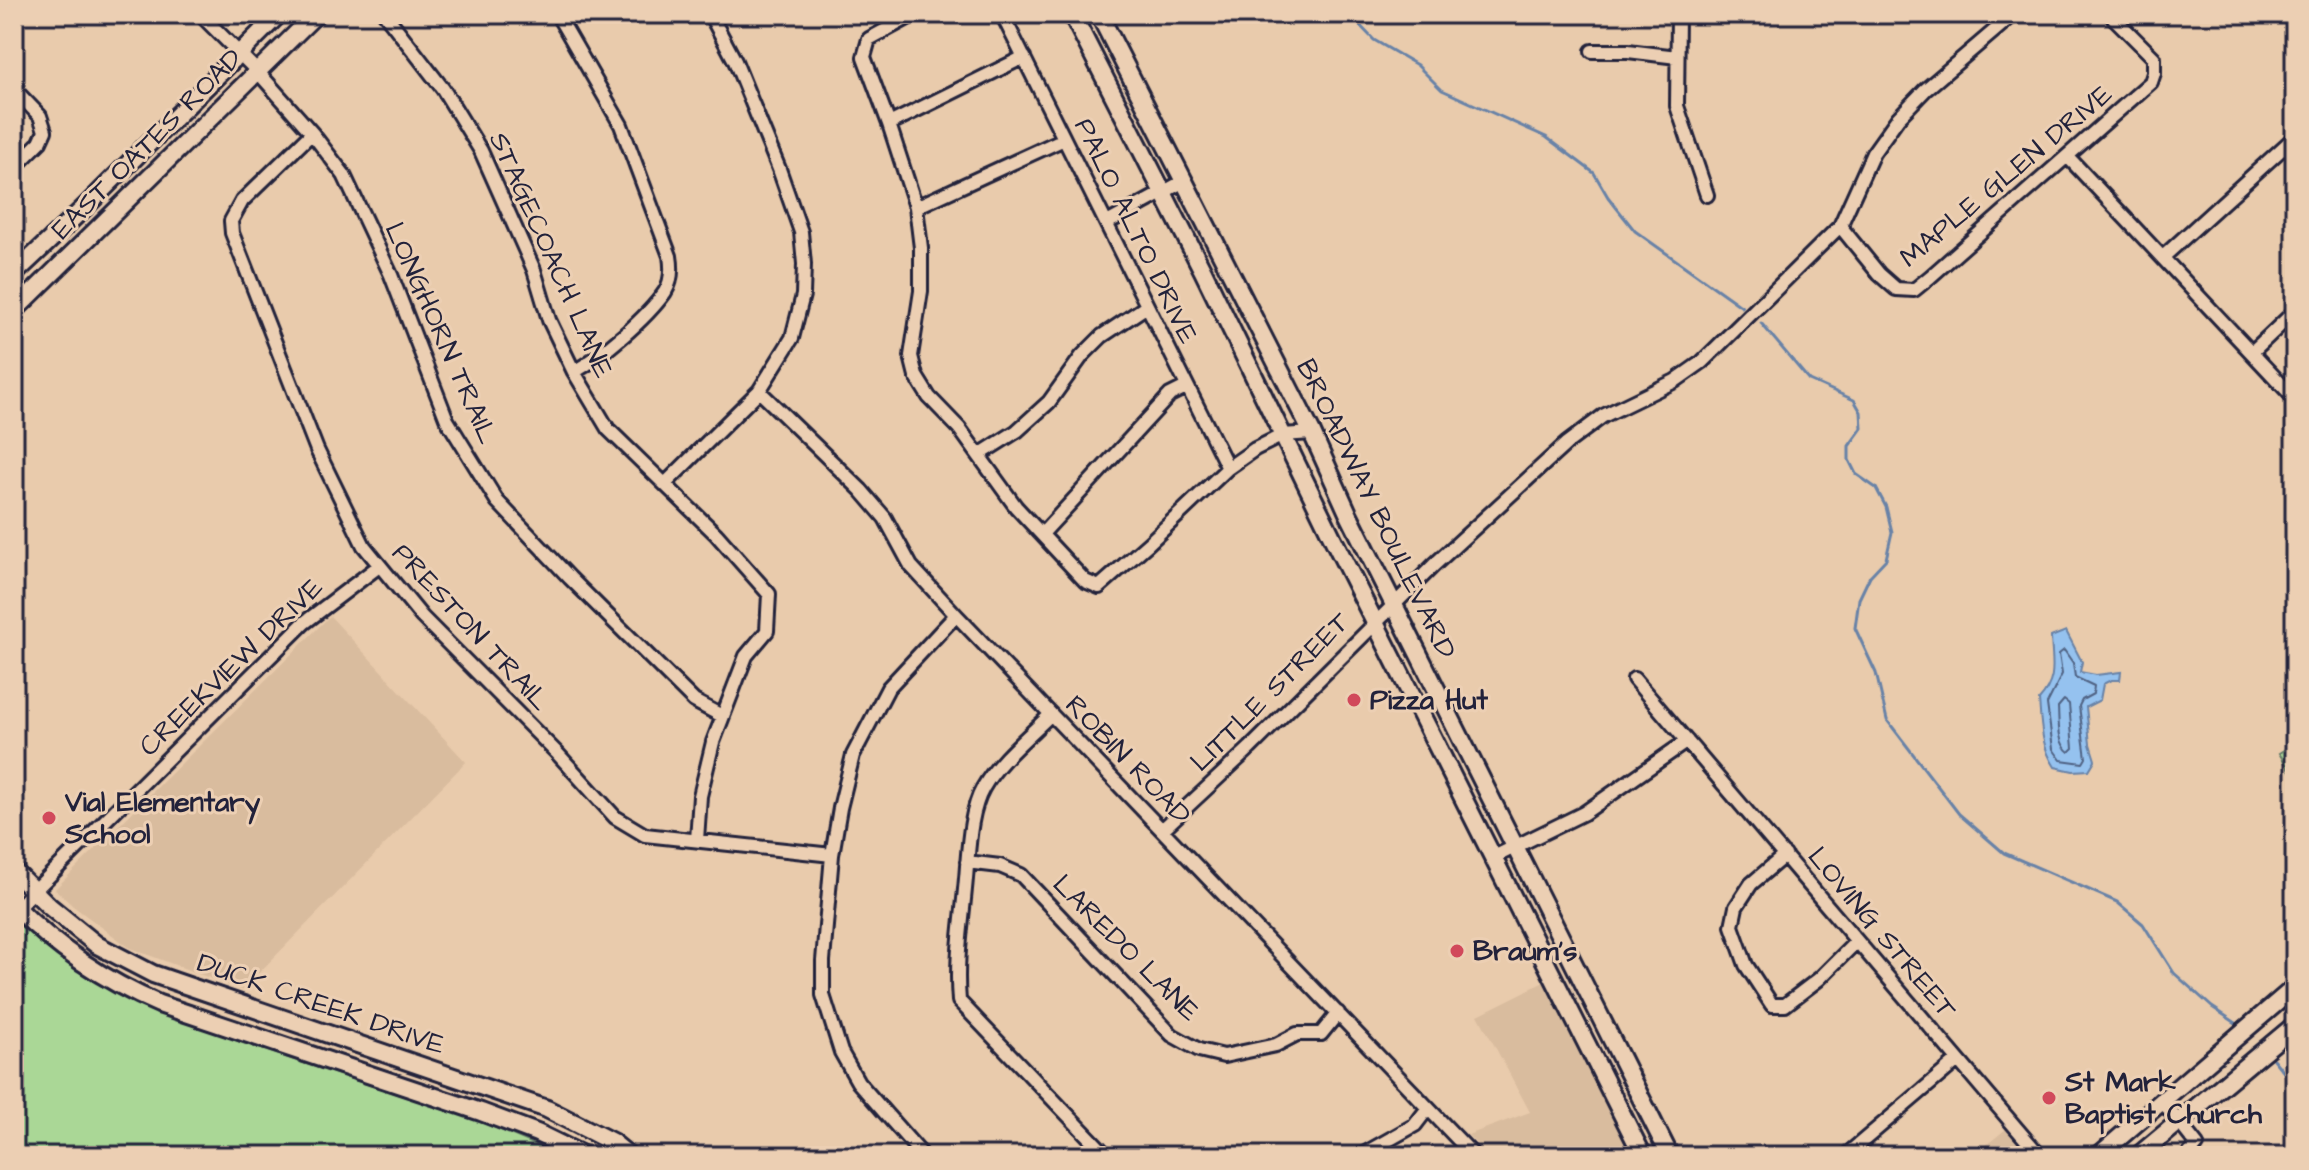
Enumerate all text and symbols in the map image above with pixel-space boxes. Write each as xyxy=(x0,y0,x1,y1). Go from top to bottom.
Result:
street label: EAST OATES ROAD xyxy=(43,40,251,248)
street label: MAPLE GLEN DRIVE xyxy=(1891,75,2121,277)
street label: PALO ALTO DRIVE xyxy=(1064,112,1208,351)
street label: STAGECOACH LANE xyxy=(479,126,623,384)
street label: LONGHORN TRAIL xyxy=(375,216,507,450)
street label: BROADWAY BOULEVARD xyxy=(1286,353,1466,665)
street label: PRESTON TRAIL xyxy=(383,535,559,719)
street label: CREEKVIEW DRIVE xyxy=(130,569,332,765)
street label: LITTLE STREET xyxy=(1181,603,1359,781)
place label: Pizza Hut xyxy=(1370,681,1488,720)
street label: ROBIN ROAD xyxy=(1056,687,1200,833)
marker: Pizza Hut xyxy=(1345,691,1363,709)
place label: Vial Elementary School xyxy=(64,783,261,854)
marker: Vial Elementary School xyxy=(40,809,58,827)
street label: LOVING STREET xyxy=(1798,838,1966,1028)
street label: LAREDO LANE xyxy=(1044,866,1208,1030)
place label: Braum's xyxy=(1473,932,1577,971)
marker: Braum's xyxy=(1448,942,1466,960)
street label: DUCK CREEK DRIVE xyxy=(192,943,450,1065)
place label: St Mark Baptist Church xyxy=(2064,1063,2263,1135)
marker: St Mark Baptist Church xyxy=(2040,1089,2058,1107)

